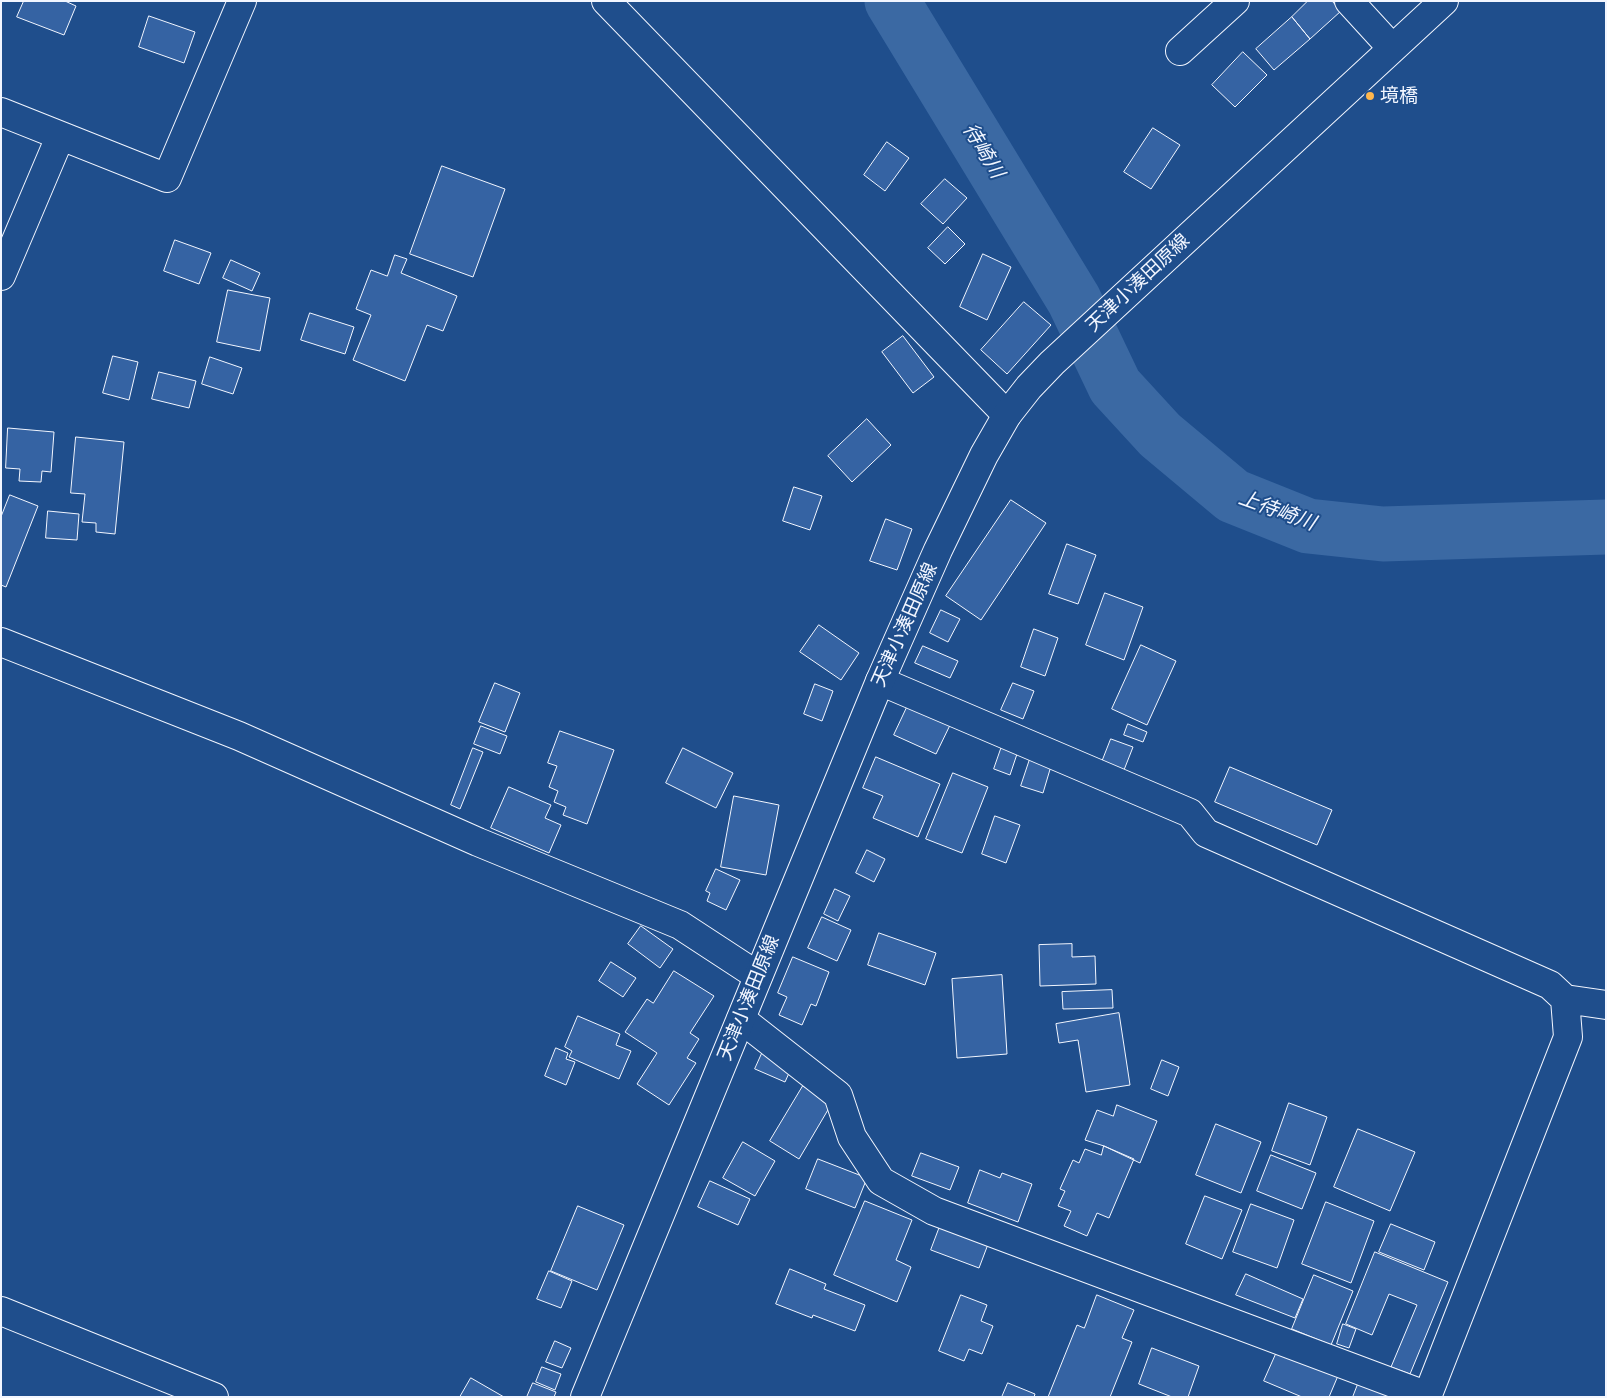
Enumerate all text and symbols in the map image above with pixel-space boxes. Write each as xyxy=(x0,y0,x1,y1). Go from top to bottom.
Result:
place label: 境橋 xyxy=(1380,85,1418,107)
marker: 境橋 xyxy=(1364,90,1376,102)
water label: 待崎川 xyxy=(957,119,1009,183)
street label: 天津小湊田原線 xyxy=(1082,229,1194,337)
water label: 上待崎川 xyxy=(1235,486,1319,536)
street label: 天津小湊田原線 xyxy=(868,560,942,690)
street label: 天津小湊田原線 xyxy=(714,932,784,1064)

